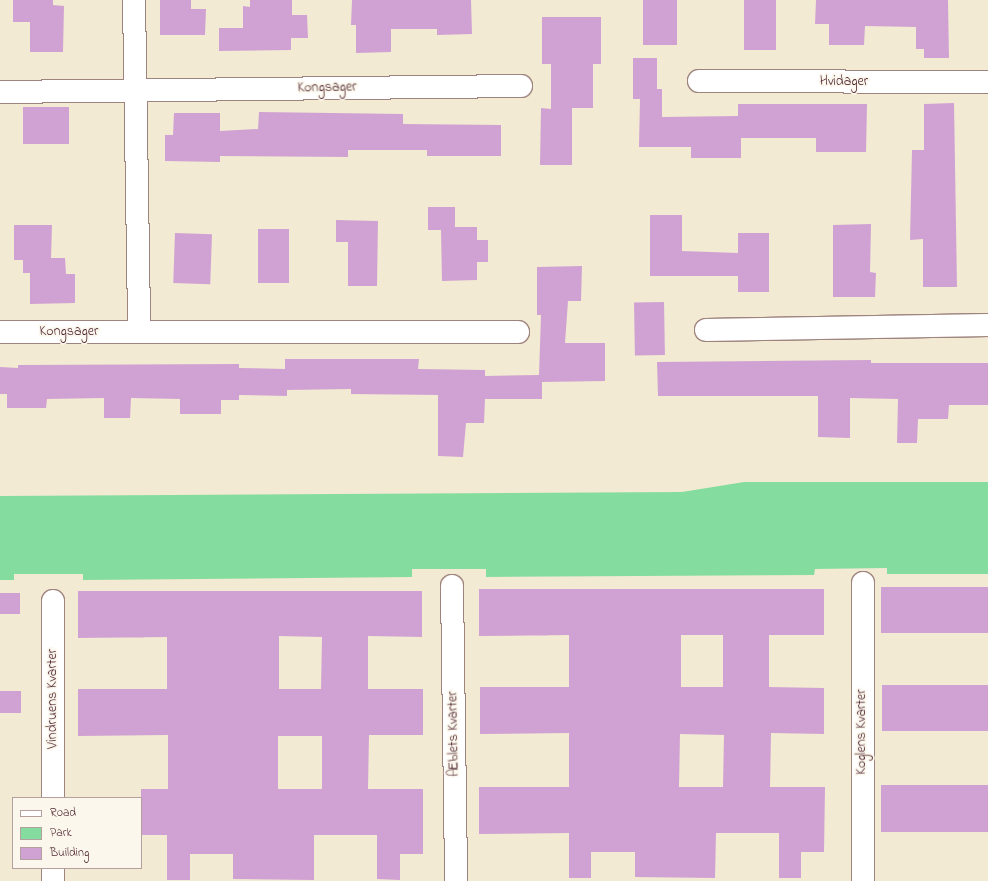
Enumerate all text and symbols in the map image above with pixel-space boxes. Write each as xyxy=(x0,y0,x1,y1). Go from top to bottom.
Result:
street label: Hvidager xyxy=(820,74,868,90)
street label: Kongsager xyxy=(297,79,357,97)
street label: Kongsager xyxy=(40,324,98,340)
street label: Vindruens Kvarter xyxy=(45,649,61,749)
street label: Koglens Kvarter xyxy=(854,689,870,775)
street label: Æblets Kvarter xyxy=(445,691,463,777)
legend xyxy=(12,797,142,869)
text: Road xyxy=(50,804,76,822)
text: Park xyxy=(50,824,72,842)
text: Building xyxy=(50,844,89,862)

